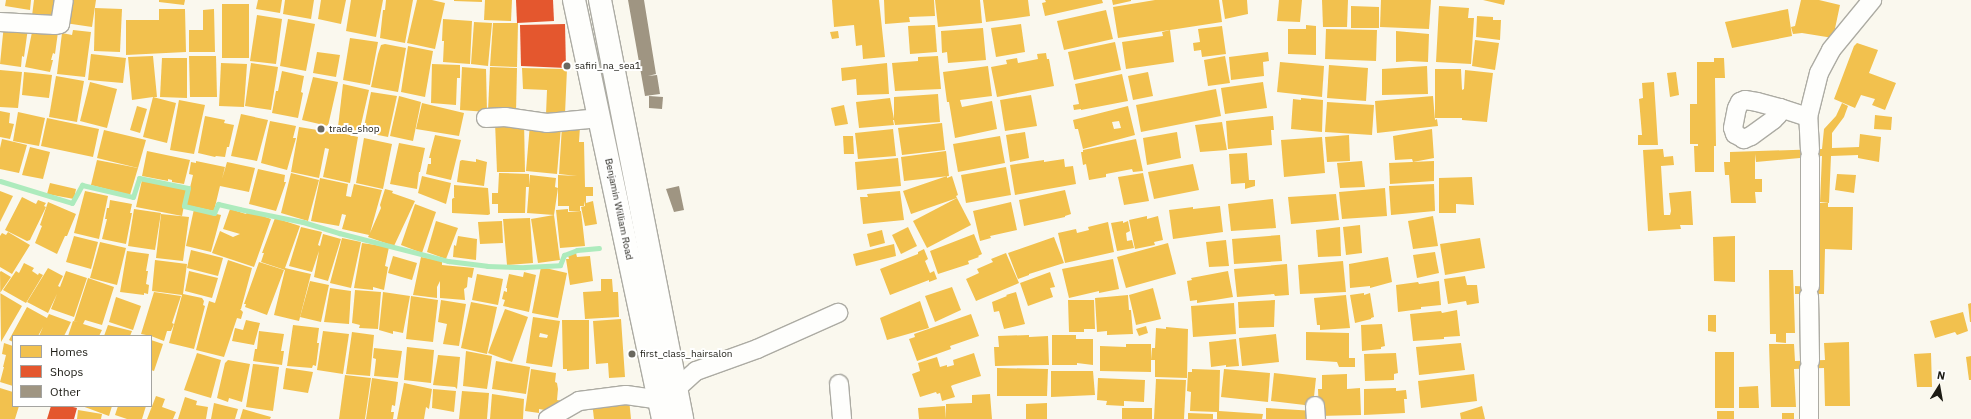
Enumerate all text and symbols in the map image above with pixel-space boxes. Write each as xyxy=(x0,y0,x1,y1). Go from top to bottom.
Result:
place label: safiri_na_sea1 xyxy=(575,60,641,72)
marker: safiri_na_sea1 xyxy=(562,61,572,71)
place label: trade_shop xyxy=(329,123,380,135)
marker: trade_shop xyxy=(316,124,326,134)
street label: Benjamin William Road xyxy=(602,157,636,261)
legend xyxy=(12,335,152,407)
text: Homes xyxy=(50,344,88,359)
place label: first_class_hairsalon xyxy=(640,348,732,360)
marker: first_class_hairsalon xyxy=(627,349,637,359)
text: Shops xyxy=(50,364,83,379)
north arrow xyxy=(1919,367,1959,407)
text: N xyxy=(1936,368,1947,383)
text: Other xyxy=(50,384,81,399)

